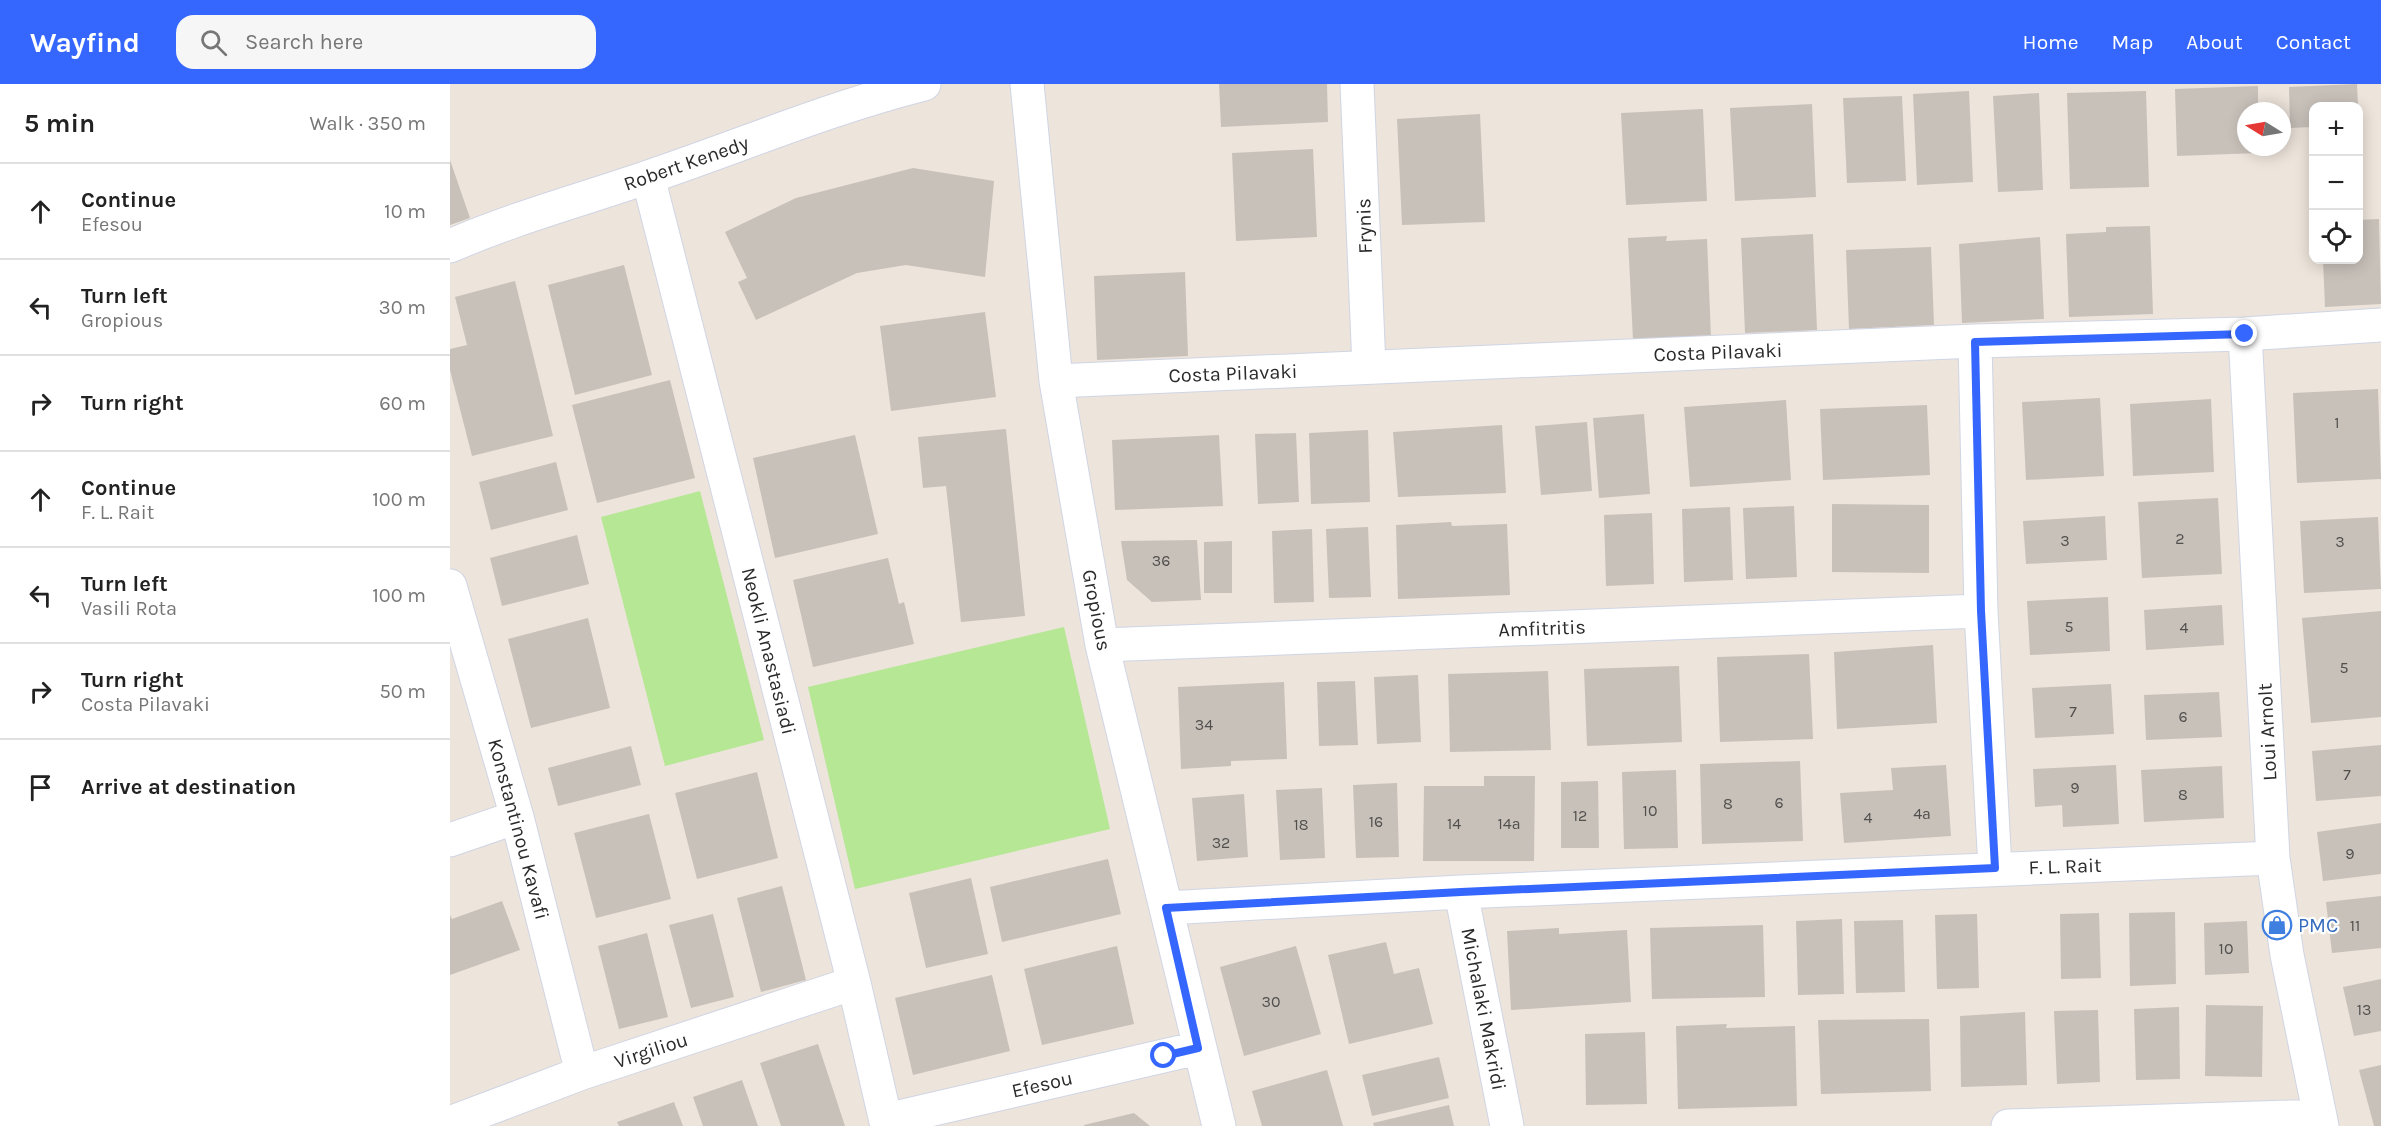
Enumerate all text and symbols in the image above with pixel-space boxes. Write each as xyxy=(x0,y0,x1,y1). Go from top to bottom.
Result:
search box xyxy=(176,15,596,69)
text: Wayfind xyxy=(30,26,140,59)
icon: search xyxy=(197,26,230,59)
text: Search here xyxy=(245,29,363,55)
text: Home xyxy=(2023,30,2079,54)
text: Map xyxy=(2112,30,2153,54)
text: About xyxy=(2186,30,2243,54)
text: Contact xyxy=(2276,30,2351,54)
north arrow xyxy=(2237,102,2291,156)
map controls xyxy=(2309,102,2363,264)
button: + xyxy=(2309,102,2363,156)
text: 5 min xyxy=(24,108,95,139)
text: Walk · 350 m xyxy=(309,112,426,135)
street label: Robert Kenedy xyxy=(621,131,752,196)
button: − xyxy=(2309,156,2363,210)
text: Continue xyxy=(81,187,176,213)
icon: ahead xyxy=(24,195,57,228)
street label: Frynis xyxy=(1352,198,1377,254)
text: 10 m xyxy=(384,200,426,223)
button: locate xyxy=(2309,210,2363,264)
text: Efesou xyxy=(81,213,143,236)
text: Turn left xyxy=(81,283,168,309)
icon: left xyxy=(24,291,57,324)
text: 30 m xyxy=(379,296,426,319)
text: Gropious xyxy=(81,309,163,332)
route end xyxy=(2231,320,2257,346)
street label: Costa Pilavaki xyxy=(1653,339,1783,366)
street label: Costa Pilavaki xyxy=(1168,360,1298,387)
icon: right xyxy=(24,387,57,420)
text: Turn right xyxy=(81,390,184,416)
text: 60 m xyxy=(379,392,426,415)
house number: 1 xyxy=(2334,413,2340,432)
text: Continue xyxy=(81,475,176,501)
icon: ahead xyxy=(24,483,57,516)
text: 100 m xyxy=(372,488,426,511)
text: F. L. Rait xyxy=(81,501,154,524)
house number: 2 xyxy=(2175,529,2185,548)
house number: 3 xyxy=(2060,531,2070,550)
house number: 3 xyxy=(2335,532,2345,551)
house number: 36 xyxy=(1152,551,1170,570)
street label: Neokli Anastasiadi xyxy=(737,565,800,737)
street label: Gropious xyxy=(1077,568,1116,653)
text: Turn left xyxy=(81,571,168,597)
icon: left xyxy=(24,579,57,612)
text: 100 m xyxy=(372,584,426,607)
text: Vasili Rota xyxy=(81,597,177,620)
street label: Amfitritis xyxy=(1498,615,1586,642)
house number: 5 xyxy=(2064,617,2074,636)
house number: 4 xyxy=(2180,618,2189,637)
house number: 5 xyxy=(2339,658,2349,677)
text: Turn right xyxy=(81,667,184,693)
icon: right xyxy=(24,675,57,708)
text: 50 m xyxy=(379,680,426,703)
street label: Loui Arnolt xyxy=(2253,682,2282,781)
text: Costa Pilavaki xyxy=(81,693,210,716)
house number: 7 xyxy=(2069,702,2077,721)
house number: 6 xyxy=(2178,707,2188,726)
house number: 34 xyxy=(1195,715,1213,734)
street label: Konstantinou Kavafi xyxy=(483,736,554,922)
house number: 7 xyxy=(2343,765,2351,784)
icon: arrive xyxy=(24,771,57,804)
text: Arrive at destination xyxy=(81,774,296,800)
house number: 9 xyxy=(2070,778,2080,797)
house number: 8 xyxy=(2178,785,2188,804)
house number: 6 xyxy=(1774,793,1784,812)
house number: 8 xyxy=(1723,794,1733,813)
house number: 10 xyxy=(1643,801,1657,820)
house number: 4a xyxy=(1913,804,1931,823)
house number: 12 xyxy=(1573,806,1587,825)
house number: 4 xyxy=(1864,808,1873,827)
house number: 16 xyxy=(1369,812,1383,831)
house number: 14 xyxy=(1447,814,1461,833)
house number: 14a xyxy=(1497,814,1521,833)
house number: 18 xyxy=(1293,815,1309,834)
house number: 32 xyxy=(1212,833,1230,852)
house number: 9 xyxy=(2345,844,2355,863)
street label: F. L. Rait xyxy=(2028,854,2102,879)
shop icon: PMC xyxy=(2261,909,2293,941)
place label: PMC xyxy=(2298,914,2338,937)
house number: 11 xyxy=(2350,916,2360,935)
street label: Michalaki Makridi xyxy=(1456,926,1511,1092)
house number: 10 xyxy=(2219,939,2233,958)
house number: 30 xyxy=(1262,992,1280,1011)
house number: 13 xyxy=(2357,1000,2371,1019)
street label: Virgiliou xyxy=(611,1028,691,1073)
route start xyxy=(1150,1042,1176,1068)
street label: Efesou xyxy=(1009,1066,1075,1103)

